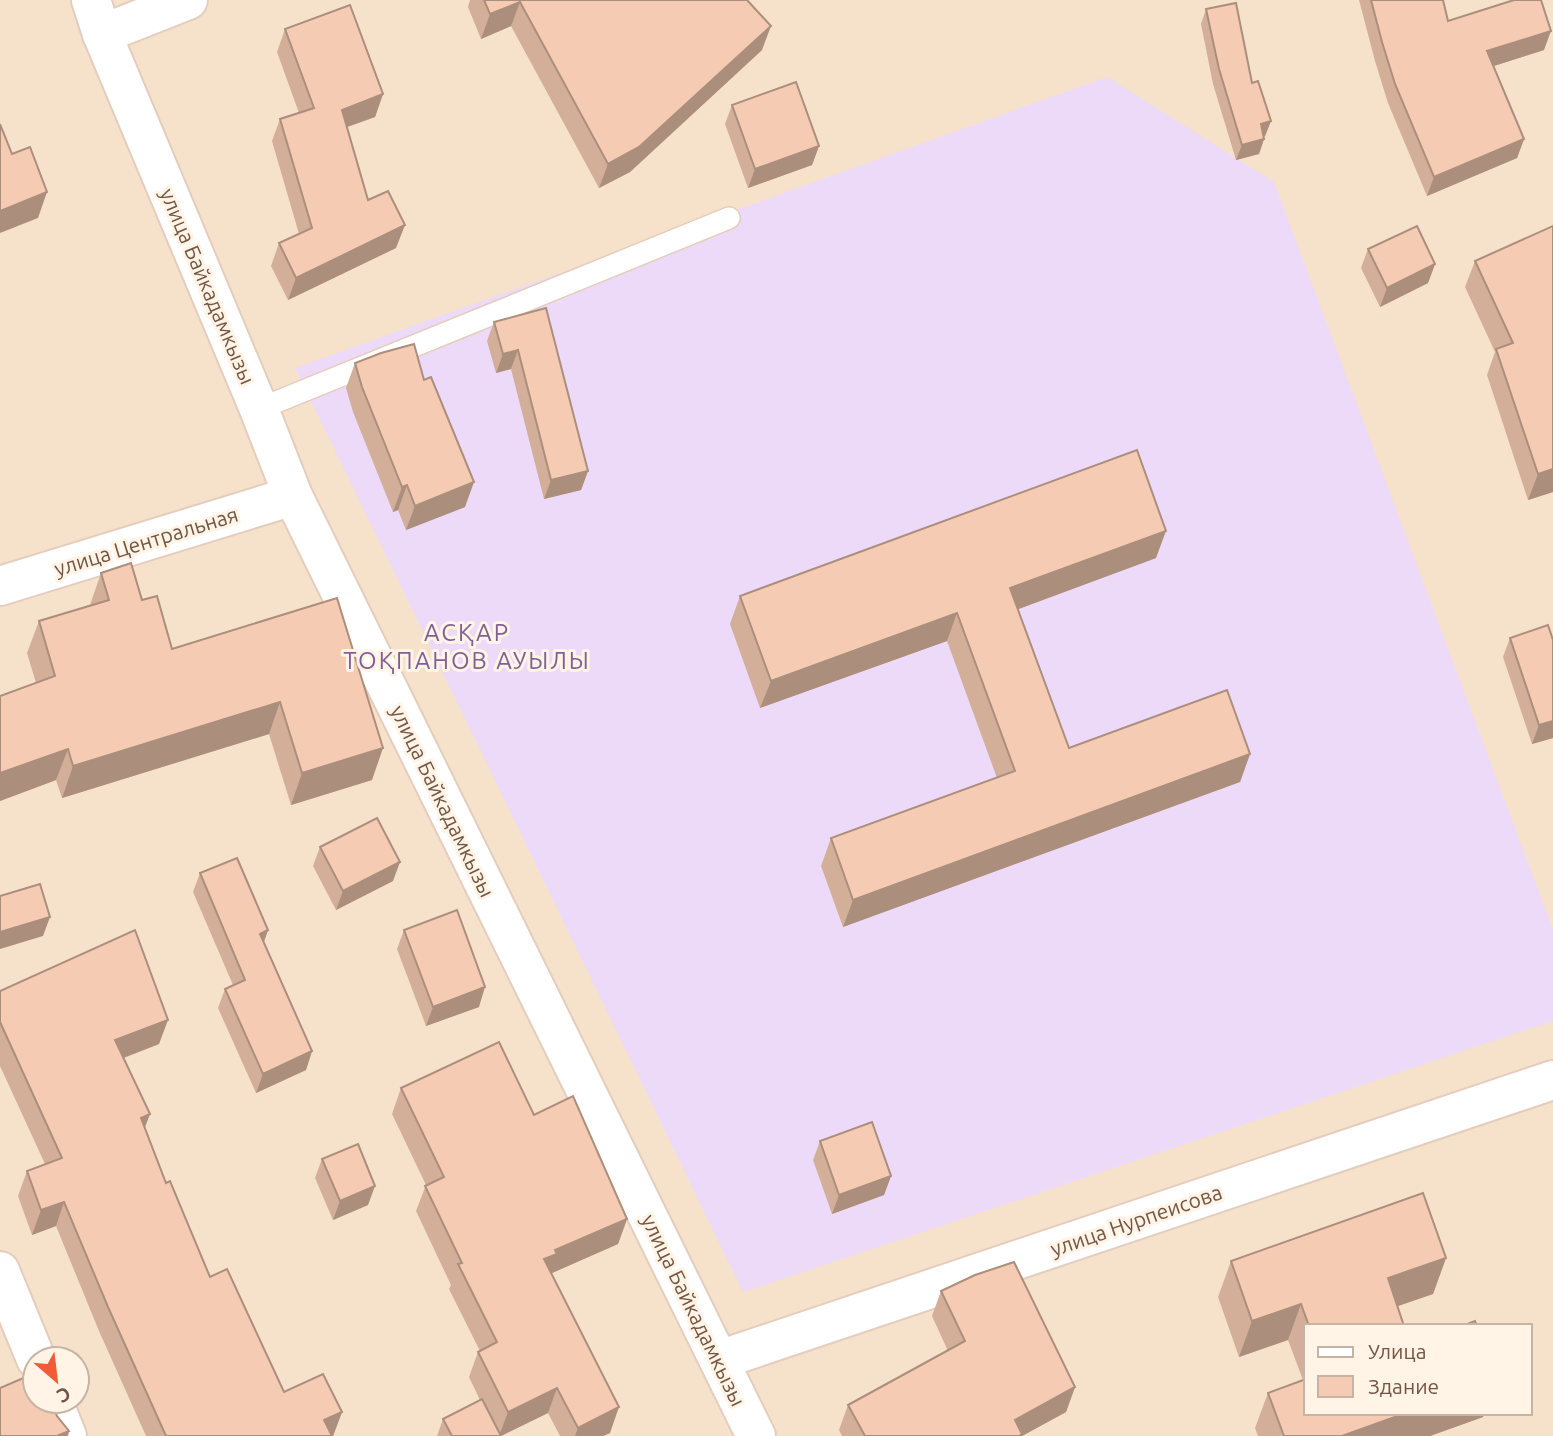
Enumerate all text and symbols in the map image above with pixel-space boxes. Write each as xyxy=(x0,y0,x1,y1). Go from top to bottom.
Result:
street label: улица Байкадамкызы xyxy=(156,184,260,388)
street label: улица Центральная xyxy=(51,502,241,580)
district label: АСҚАР ТОҚПАНОВ АУЫЛЫ xyxy=(343,619,591,674)
street label: улица Байкадамкызы xyxy=(386,701,500,901)
street label: улица Нурпеисова xyxy=(1047,1179,1225,1261)
street label: улица Байкадамкызы xyxy=(637,1210,751,1410)
legend xyxy=(1304,1324,1532,1415)
text: Улица xyxy=(1368,1339,1426,1363)
north arrow xyxy=(21,1345,91,1415)
text: Здание xyxy=(1368,1374,1439,1398)
text: С xyxy=(53,1382,75,1408)

